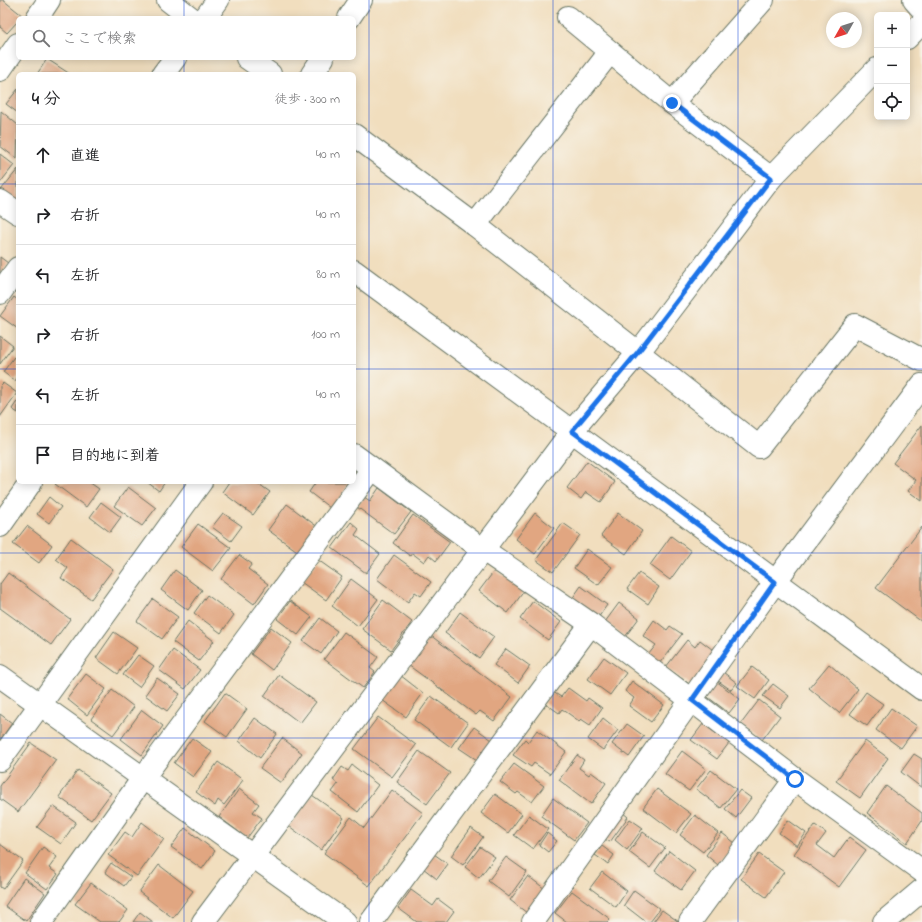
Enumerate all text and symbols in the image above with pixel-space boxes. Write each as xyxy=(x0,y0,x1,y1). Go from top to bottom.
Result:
north arrow xyxy=(826,12,862,48)
map controls xyxy=(874,12,910,120)
button: + xyxy=(874,12,910,48)
search box xyxy=(16,16,356,60)
icon: search xyxy=(30,27,52,49)
text: ここで検索 xyxy=(62,28,137,50)
button: − xyxy=(874,48,910,84)
button: locate xyxy=(874,84,910,120)
text: 4 分 xyxy=(32,87,60,112)
text: 徒歩 · 300 m xyxy=(275,90,340,109)
route end xyxy=(663,94,681,112)
icon: ahead xyxy=(32,144,54,166)
text: 直進 xyxy=(70,145,100,167)
text: 40 m xyxy=(316,145,340,164)
icon: right xyxy=(32,204,54,226)
text: 右折 xyxy=(70,205,100,227)
text: 40 m xyxy=(316,205,340,224)
icon: left xyxy=(32,264,54,286)
text: 左折 xyxy=(70,265,100,287)
text: 80 m xyxy=(316,265,340,284)
icon: right xyxy=(32,324,54,346)
text: 右折 xyxy=(70,325,100,347)
text: 100 m xyxy=(311,325,340,344)
icon: left xyxy=(32,384,54,406)
text: 左折 xyxy=(70,385,100,407)
text: 40 m xyxy=(316,385,340,404)
icon: arrive xyxy=(32,444,54,466)
text: 目的地に到着 xyxy=(70,445,160,467)
route start xyxy=(786,770,804,788)

